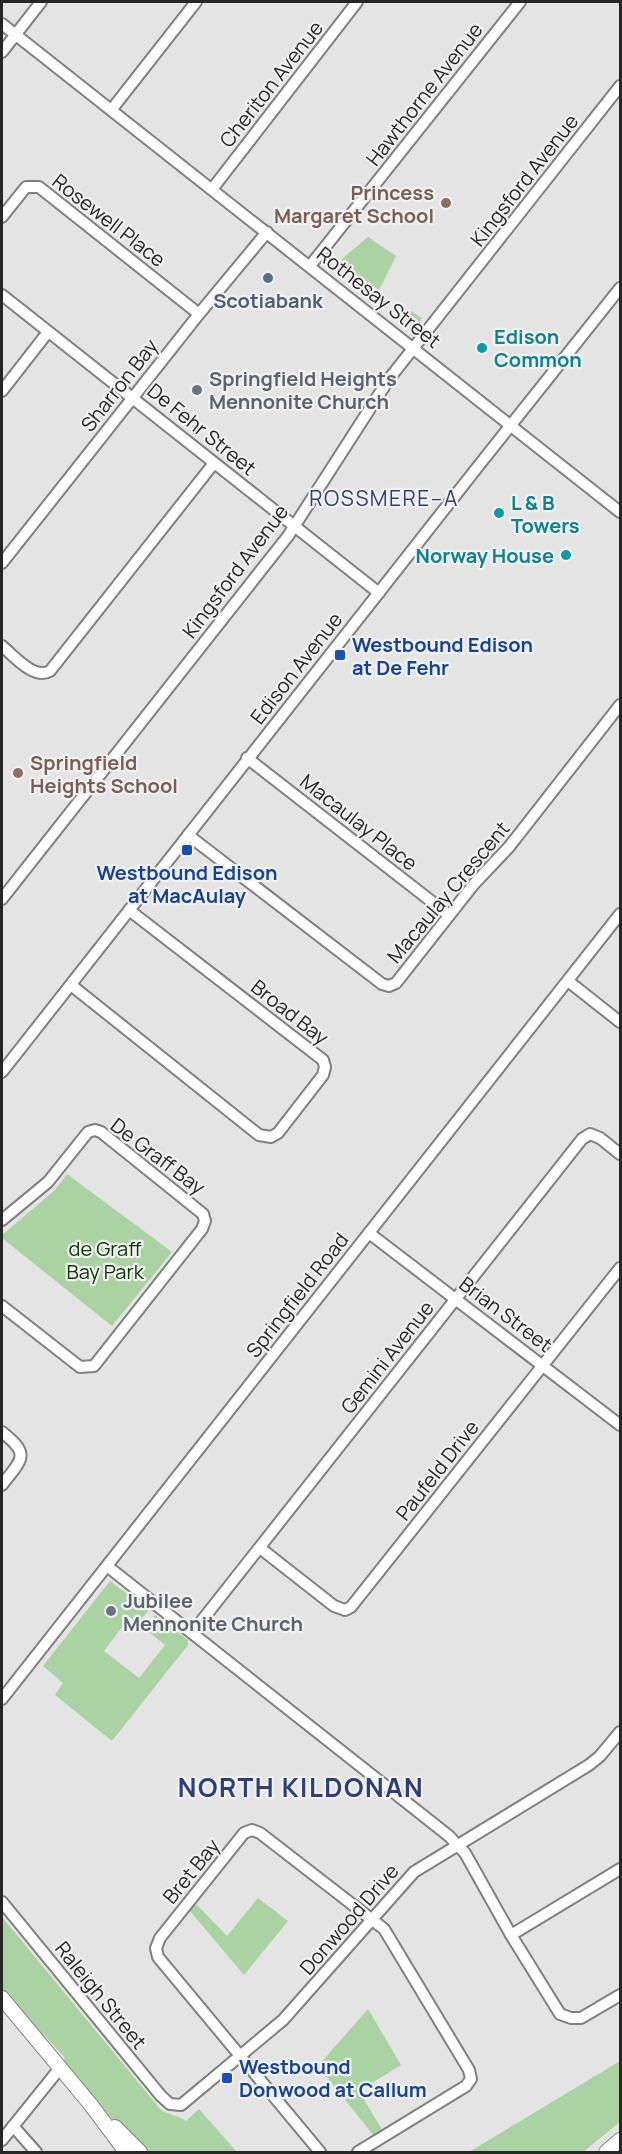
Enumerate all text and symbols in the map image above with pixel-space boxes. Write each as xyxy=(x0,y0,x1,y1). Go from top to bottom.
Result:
street label: Cheriton Avenue xyxy=(213,15,329,153)
street label: Hawthorne Avenue xyxy=(360,17,488,171)
street label: Kingsford Avenue xyxy=(464,108,584,252)
street label: Rosewell Place xyxy=(47,167,171,273)
place label: Princess Margaret School xyxy=(274,179,434,229)
marker: Princess Margaret School xyxy=(439,196,453,210)
street label: Rothesay Street xyxy=(311,240,447,354)
marker: Scotiabank xyxy=(261,271,275,285)
place label: Scotiabank xyxy=(213,287,324,314)
place label: Edison Common xyxy=(494,323,582,373)
street label: Sharron Bay xyxy=(74,333,164,437)
marker: Edison Common xyxy=(475,341,489,355)
place label: Springfield Heights Mennonite Church xyxy=(209,365,397,415)
street label: De Fehr Street xyxy=(142,377,262,481)
marker: Springfield Heights Mennonite Church xyxy=(190,383,204,397)
district label: ROSSMERE–A xyxy=(309,484,459,512)
place label: L & B Towers xyxy=(511,489,580,539)
street label: Kingsford Avenue xyxy=(176,499,294,643)
marker: L & B Towers xyxy=(492,506,506,520)
place label: Norway House xyxy=(416,542,554,569)
marker: Norway House xyxy=(559,548,573,562)
street label: Edison Avenue xyxy=(244,607,348,729)
place label: Westbound Edison at De Fehr xyxy=(352,631,533,681)
marker: Westbound Edison at De Fehr xyxy=(333,648,347,662)
place label: Springfield Heights School xyxy=(30,749,178,799)
marker: Springfield Heights School xyxy=(11,766,25,780)
street label: Macaulay Place xyxy=(295,768,423,876)
street label: Macaulay Crescent xyxy=(381,815,515,969)
marker: Westbound Edison at MacAulay xyxy=(180,843,194,857)
place label: Westbound Edison at MacAulay xyxy=(96,859,278,909)
street label: Broad Bay xyxy=(246,973,335,1051)
street label: De Graff Bay xyxy=(105,1112,211,1201)
street label: Springfield Road xyxy=(240,1227,354,1363)
park label: de Graff Bay Park xyxy=(66,1235,145,1285)
street label: Brian Street xyxy=(454,1270,558,1358)
street label: Gemini Avenue xyxy=(334,1295,440,1419)
street label: Paufeld Drive xyxy=(389,1414,485,1526)
place label: Jubilee Mennonite Church xyxy=(123,1587,303,1637)
marker: Jubilee Mennonite Church xyxy=(104,1604,118,1618)
district label: NORTH KILDONAN xyxy=(178,1769,424,1805)
street label: Bret Bay xyxy=(157,1833,226,1909)
street label: Donwood Drive xyxy=(293,1858,405,1980)
street label: Raleigh Street xyxy=(49,1936,153,2054)
place label: Westbound Donwood at Callum xyxy=(239,2053,427,2103)
marker: Westbound Donwood at Callum xyxy=(220,2071,234,2085)

